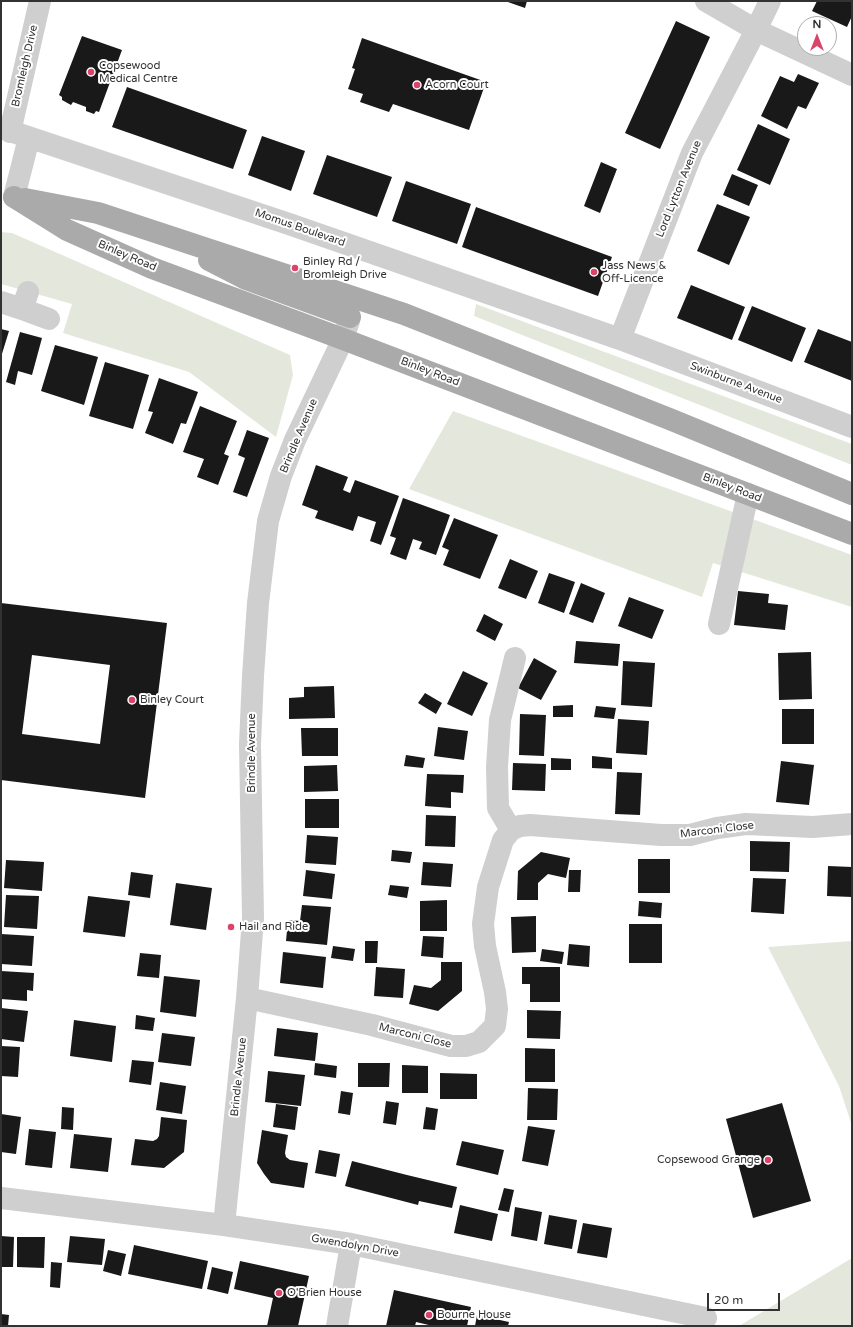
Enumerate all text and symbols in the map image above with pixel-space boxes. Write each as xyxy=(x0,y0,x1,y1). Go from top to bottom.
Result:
north arrow xyxy=(797,16,837,56)
text: N xyxy=(813,18,821,31)
street label: Bromleigh Drive xyxy=(9,24,41,108)
place label: Copsewood Medical Centre xyxy=(99,59,178,85)
marker: Copsewood Medical Centre xyxy=(86,67,96,77)
place label: Acorn Court xyxy=(425,78,489,92)
marker: Acorn Court xyxy=(412,80,422,90)
street label: Lord Lytton Avenue xyxy=(654,139,704,239)
street label: Momus Boulevard xyxy=(253,206,347,250)
street label: Binley Road xyxy=(96,238,158,274)
place label: Binley Rd / Bromleigh Drive xyxy=(303,255,387,281)
place label: Jass News & Off-Licence xyxy=(602,259,666,285)
marker: Binley Rd / Bromleigh Drive xyxy=(290,263,300,273)
marker: Jass News & Off-Licence xyxy=(589,267,599,277)
street label: Binley Road xyxy=(399,355,461,389)
street label: Swinburne Avenue xyxy=(688,359,784,407)
street label: Brindle Avenue xyxy=(277,397,321,475)
street label: Binley Road xyxy=(701,471,763,505)
place label: Binley Court xyxy=(140,693,204,707)
marker: Binley Court xyxy=(127,695,137,705)
street label: Brindle Avenue xyxy=(245,713,259,793)
street label: Marconi Close xyxy=(679,819,755,841)
place label: Hail and Ride xyxy=(239,920,308,934)
marker: Hail and Ride xyxy=(226,922,236,932)
street label: Marconi Close xyxy=(377,1021,453,1051)
street label: Brindle Avenue xyxy=(228,1037,250,1117)
place label: Copsewood Grange xyxy=(657,1153,760,1167)
marker: Copsewood Grange xyxy=(763,1155,773,1165)
street label: Gwendolyn Drive xyxy=(310,1232,400,1260)
scale bar xyxy=(709,1285,782,1311)
place label: O'Brien House xyxy=(287,1286,362,1300)
marker: O'Brien House xyxy=(274,1288,284,1298)
text: 20 m xyxy=(714,1293,743,1307)
place label: Bourne House xyxy=(437,1308,511,1322)
marker: Bourne House xyxy=(424,1310,434,1320)

